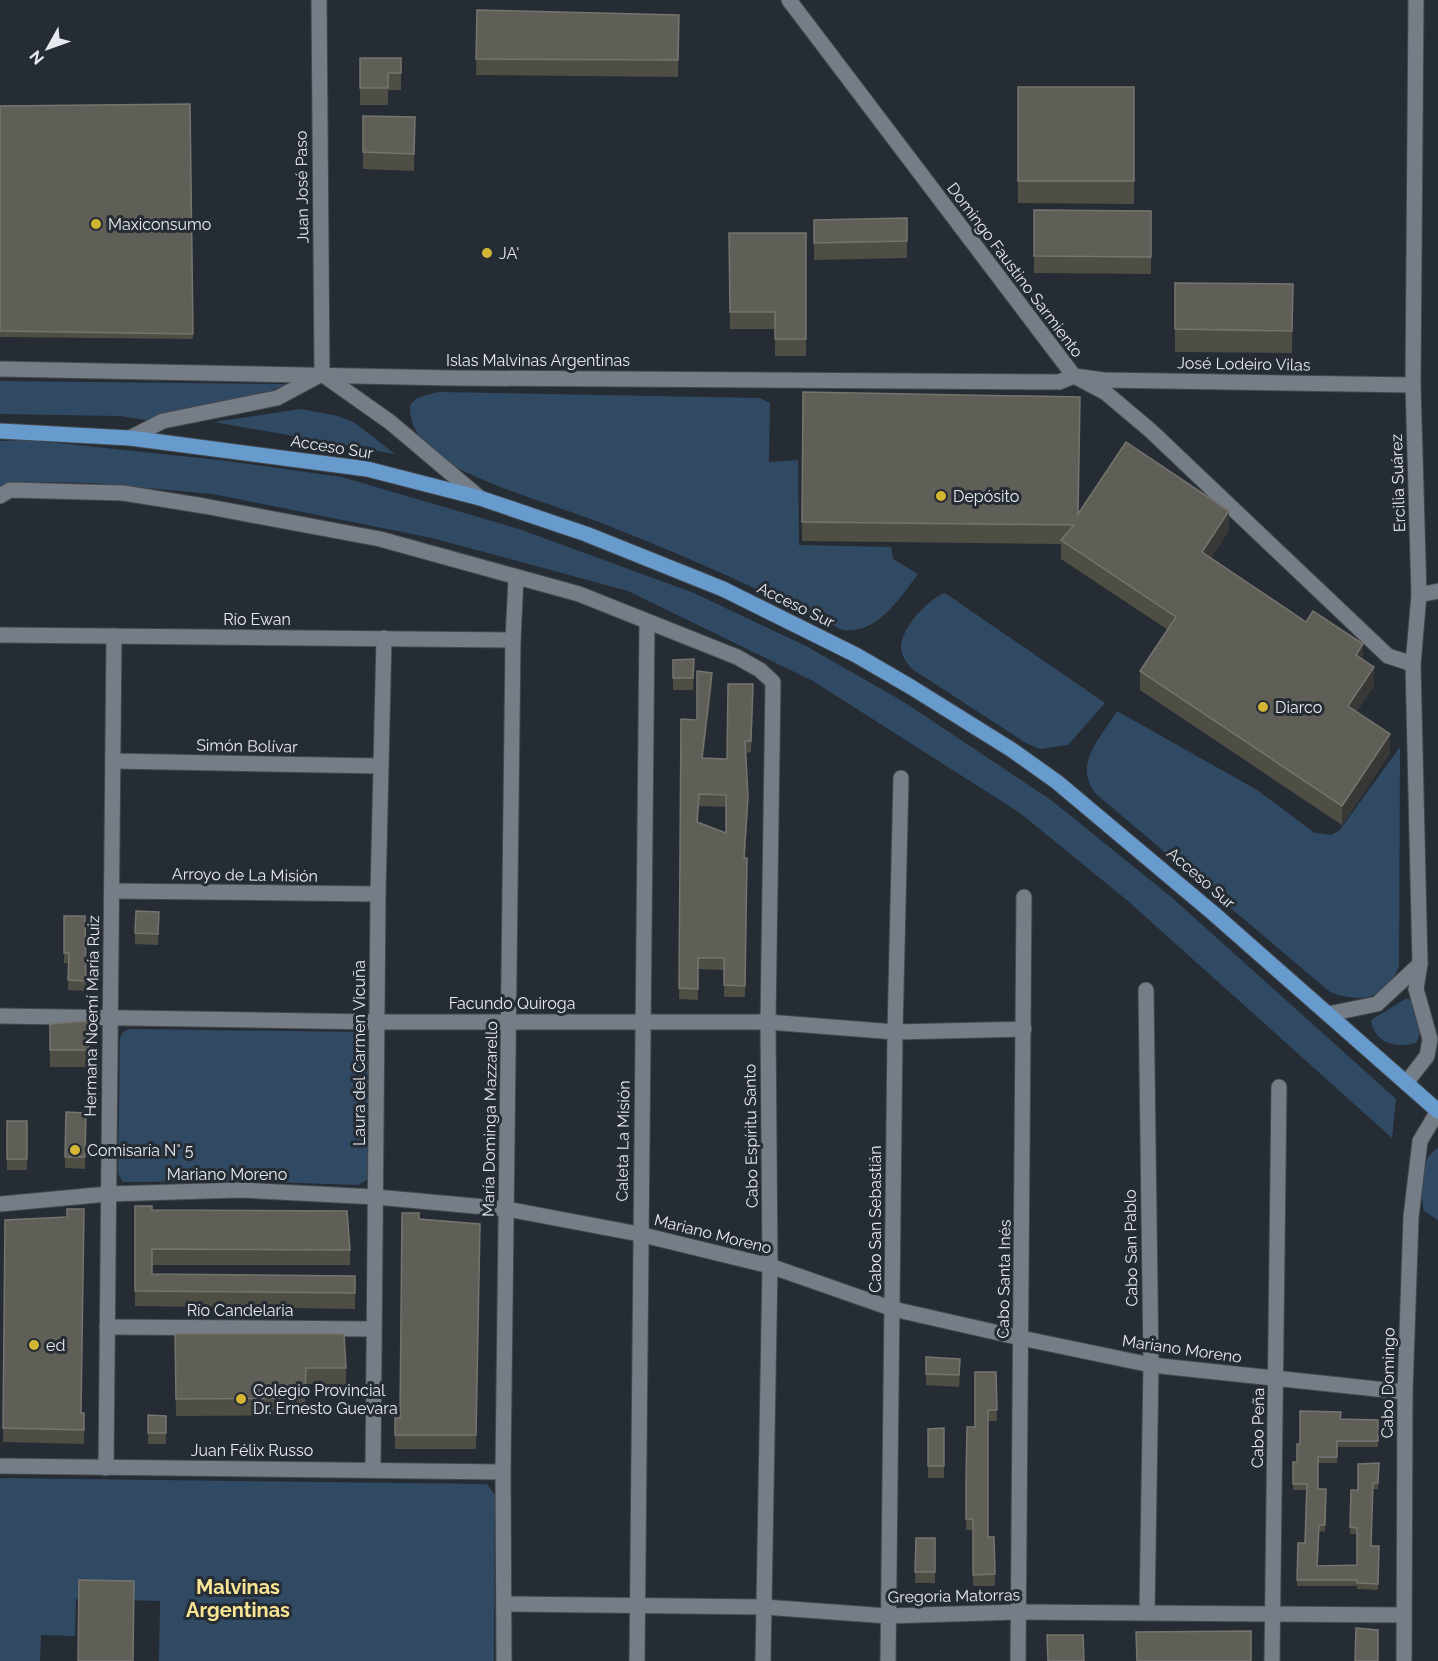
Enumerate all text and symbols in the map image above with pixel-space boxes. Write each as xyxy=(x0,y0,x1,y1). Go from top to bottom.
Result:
north arrow xyxy=(18,18,78,78)
text: N xyxy=(26,47,48,68)
street label: Juan José Paso xyxy=(292,130,312,244)
street label: Domingo Faustino Sarmiento xyxy=(943,179,1087,361)
place label: Maxiconsumo xyxy=(108,215,211,234)
marker: Maxiconsumo xyxy=(89,217,103,231)
place label: JA' xyxy=(499,244,519,263)
marker: JA' xyxy=(480,246,494,260)
street label: Islas Malvinas Argentinas xyxy=(446,351,630,370)
street label: José Lodeiro Vilas xyxy=(1177,353,1311,375)
street label: Acceso Sur xyxy=(289,431,375,463)
street label: Ercilia Suárez xyxy=(1387,433,1409,532)
place label: Depósito xyxy=(953,487,1019,506)
marker: Depósito xyxy=(934,489,948,503)
street label: Acceso Sur xyxy=(754,578,838,632)
street label: Río Ewan xyxy=(223,610,291,629)
place label: Diarco xyxy=(1275,698,1322,717)
marker: Diarco xyxy=(1256,700,1270,714)
street label: Simón Bolívar xyxy=(196,736,298,756)
street label: Acceso Sur xyxy=(1163,843,1239,913)
street label: Arroyo de La Misión xyxy=(172,864,318,886)
street label: Hermana Noemí María Ruiz xyxy=(81,915,103,1117)
street label: Laura del Carmen Vicuña xyxy=(350,960,369,1146)
street label: Facundo Quiroga xyxy=(449,994,575,1013)
street label: María Dominga Mazzarello xyxy=(479,1021,501,1217)
street label: Cabo Espíritu Santo xyxy=(740,1064,762,1208)
street label: Caleta La Misión xyxy=(612,1080,634,1202)
place label: Comisaría N° 5 xyxy=(87,1141,194,1160)
marker: Comisaría N° 5 xyxy=(68,1143,82,1157)
street label: Cabo San Sebastián xyxy=(866,1145,885,1293)
street label: Mariano Moreno xyxy=(167,1165,287,1184)
street label: Cabo San Pablo xyxy=(1120,1189,1142,1307)
street label: Mariano Moreno xyxy=(652,1210,774,1258)
street label: Cabo Santa Inés xyxy=(993,1219,1015,1339)
street label: Río Candelaria xyxy=(187,1301,293,1320)
street label: Cabo Domingo xyxy=(1378,1327,1398,1439)
street label: Mariano Moreno xyxy=(1121,1331,1243,1367)
place label: ed xyxy=(46,1336,65,1355)
marker: ed xyxy=(27,1338,41,1352)
place label: Colegio Provincial Dr. Ernesto Guevara xyxy=(253,1381,398,1418)
street label: Cabo Peña xyxy=(1248,1388,1268,1468)
marker: Colegio Provincial Dr. Ernesto Guevara xyxy=(234,1392,248,1406)
street label: Juan Félix Russo xyxy=(191,1441,313,1460)
district label: Malvinas Argentinas xyxy=(186,1575,290,1622)
street label: Gregoria Matorras xyxy=(888,1585,1021,1607)

